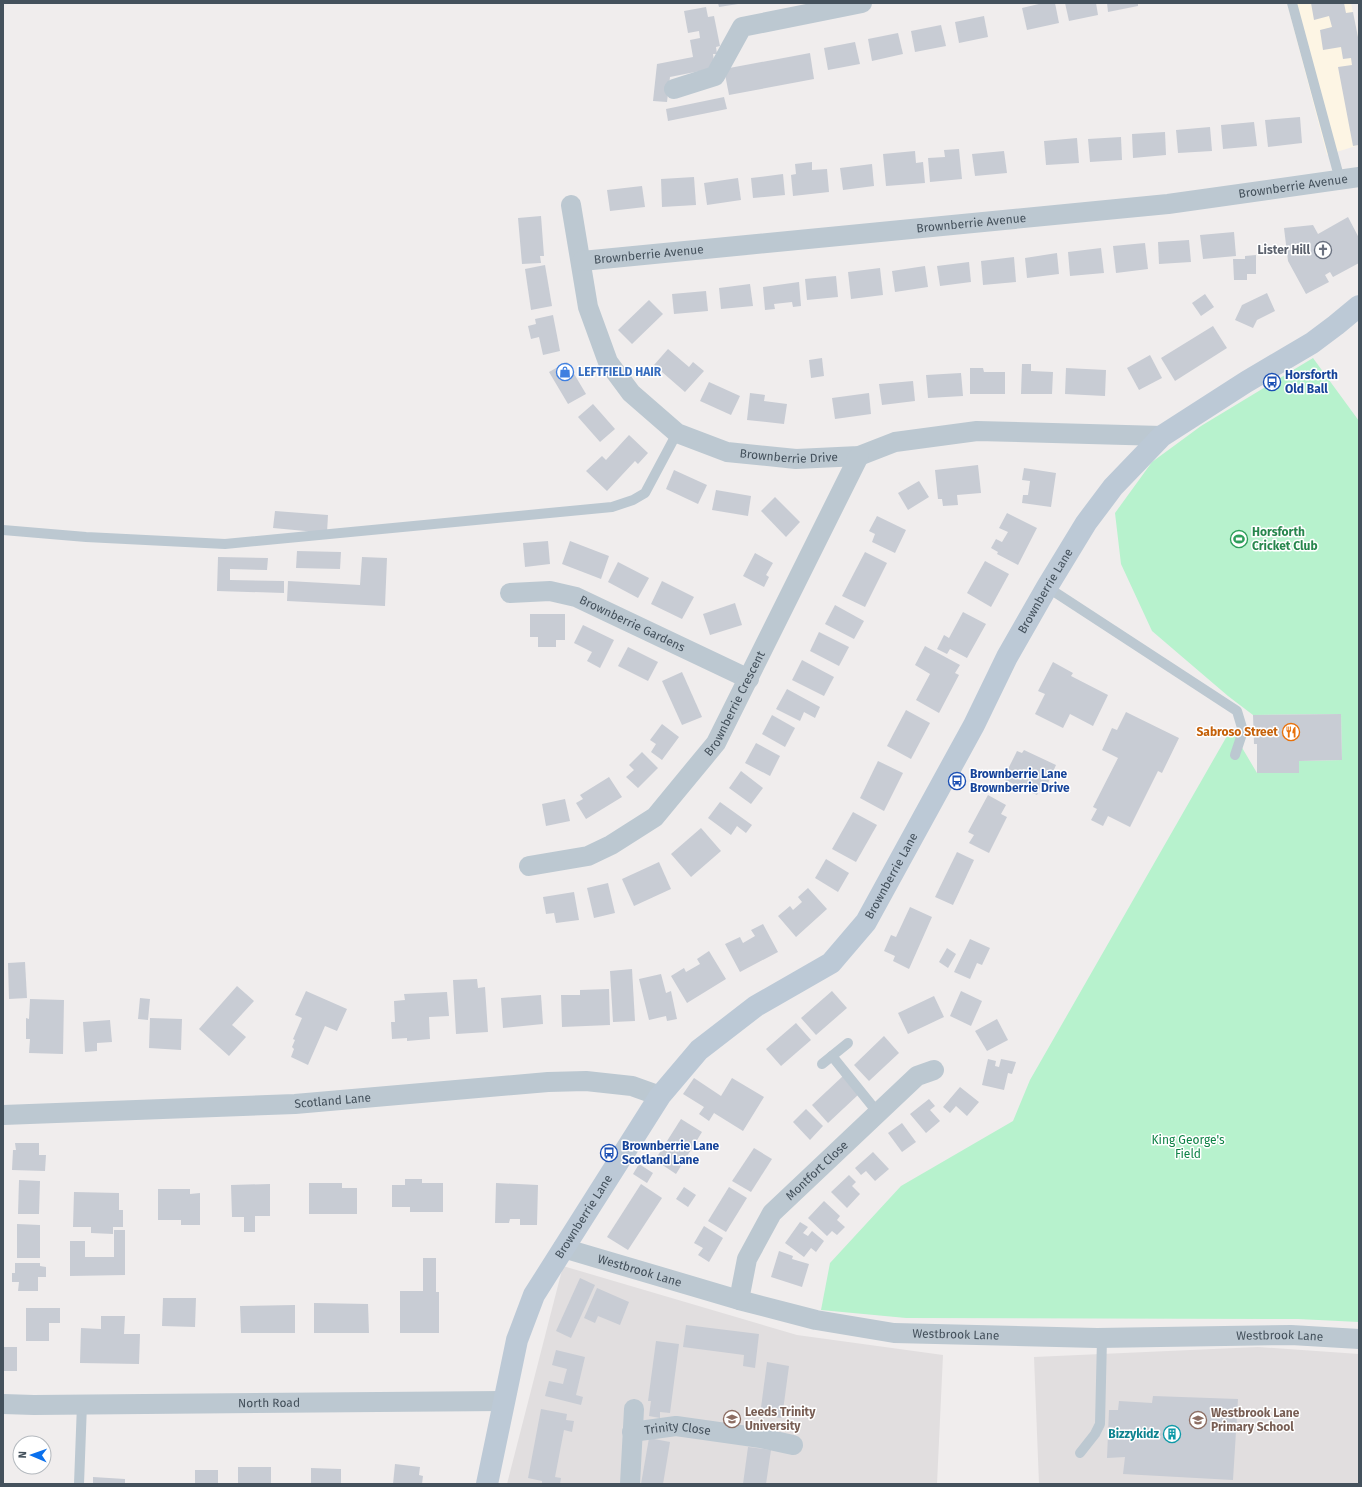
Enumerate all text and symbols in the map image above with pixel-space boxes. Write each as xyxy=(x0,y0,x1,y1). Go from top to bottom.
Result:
street label: Brownberrie Avenue xyxy=(1237,172,1349,201)
street label: Brownberrie Avenue xyxy=(916,211,1027,235)
church icon: Lister Hill xyxy=(1313,240,1333,260)
street label: Brownberrie Avenue xyxy=(593,242,704,267)
place label: Lister Hill xyxy=(1257,243,1310,257)
shop icon: LEFTFIELD HAIR xyxy=(555,362,575,382)
place label: LEFTFIELD HAIR xyxy=(578,365,662,379)
place label: Horsforth Old Ball xyxy=(1285,368,1338,396)
bus stop icon: Horsforth Old Ball xyxy=(1262,372,1282,392)
street label: Brownberrie Drive xyxy=(739,446,838,466)
place label: Horsforth Cricket Club xyxy=(1252,525,1318,553)
sports icon: Horsforth Cricket Club xyxy=(1229,529,1249,549)
street label: Brownberrie Lane xyxy=(1015,546,1076,636)
street label: Brownberrie Gardens xyxy=(577,593,688,655)
street label: Brownberrie Crescent xyxy=(701,648,768,759)
restaurant icon: Sabroso Street xyxy=(1281,722,1301,742)
place label: Sabroso Street xyxy=(1196,725,1278,739)
place label: Brownberrie Lane Brownberrie Drive xyxy=(970,767,1070,795)
bus stop icon: Brownberrie Lane Brownberrie Drive xyxy=(947,771,967,791)
street label: Brownberrie Lane xyxy=(862,830,921,921)
street label: Scotland Lane xyxy=(294,1090,371,1111)
park label: King George's Field xyxy=(1151,1133,1225,1161)
street label: Montfort Close xyxy=(783,1138,851,1203)
place label: Brownberrie Lane Scotland Lane xyxy=(622,1139,720,1167)
bus stop icon: Brownberrie Lane Scotland Lane xyxy=(599,1143,619,1163)
street label: Brownberrie Lane xyxy=(552,1172,615,1261)
street label: Westbrook Lane xyxy=(596,1252,683,1290)
street label: Westbrook Lane xyxy=(912,1326,1000,1343)
street label: Westbrook Lane xyxy=(1236,1328,1324,1344)
street label: North Road xyxy=(238,1396,300,1410)
place label: Leeds Trinity University xyxy=(745,1405,816,1433)
place label: Westbrook Lane Primary School xyxy=(1211,1406,1300,1434)
school or university icon: Leeds Trinity University xyxy=(722,1409,742,1429)
school or university icon: Westbrook Lane Primary School xyxy=(1188,1410,1208,1430)
street label: Trinity Close xyxy=(643,1419,712,1438)
building icon: Bizzykidz xyxy=(1162,1424,1182,1444)
place label: Bizzykidz xyxy=(1108,1427,1159,1441)
north arrow xyxy=(12,1435,52,1475)
text: N xyxy=(16,1451,29,1459)

